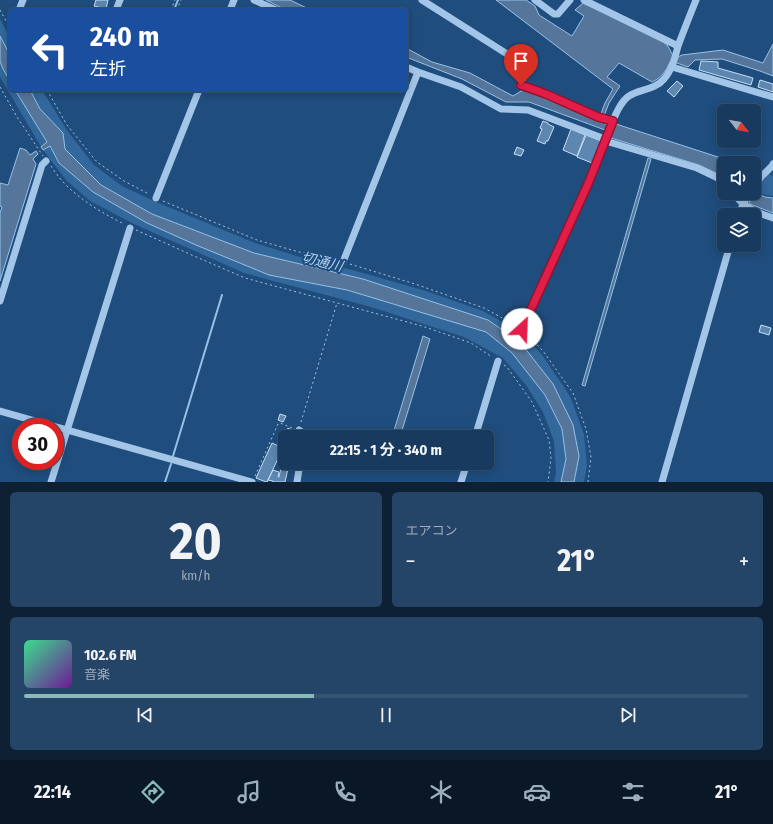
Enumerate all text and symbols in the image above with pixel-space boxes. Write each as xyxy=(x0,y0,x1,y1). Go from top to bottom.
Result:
text: 240 m xyxy=(90,20,159,53)
icon: left xyxy=(24,24,76,76)
pin xyxy=(504,44,538,85)
icon: arrive xyxy=(510,50,532,72)
text: 左折 xyxy=(90,58,126,80)
north arrow xyxy=(717,104,761,148)
map controls xyxy=(717,104,761,252)
button: sound xyxy=(717,156,761,200)
button: layers xyxy=(717,208,761,252)
water label: 切通川 xyxy=(300,249,346,276)
position arrow xyxy=(501,308,543,350)
speed limit sign: 30 xyxy=(12,418,64,470)
text: 22:15 · 1 分 · 340 m xyxy=(330,441,442,459)
text: 20 xyxy=(170,510,222,573)
text: エアコン xyxy=(406,523,458,538)
text: 21° xyxy=(557,543,597,579)
text: − xyxy=(406,548,415,575)
text: + xyxy=(739,548,749,575)
text: km/h xyxy=(181,568,210,583)
text: 102.6 FM xyxy=(84,646,137,664)
text: 音楽 xyxy=(84,667,110,682)
icon: previous xyxy=(134,704,156,726)
icon: pause xyxy=(375,704,397,726)
icon: next xyxy=(617,704,639,726)
icon: directions xyxy=(139,778,167,806)
icon: music xyxy=(235,778,263,806)
icon: phone xyxy=(331,778,359,806)
icon: climate xyxy=(427,778,455,806)
icon: car xyxy=(523,778,551,806)
icon: filters xyxy=(619,778,647,806)
text: 22:14 xyxy=(34,781,71,803)
text: 21° xyxy=(715,781,739,803)

